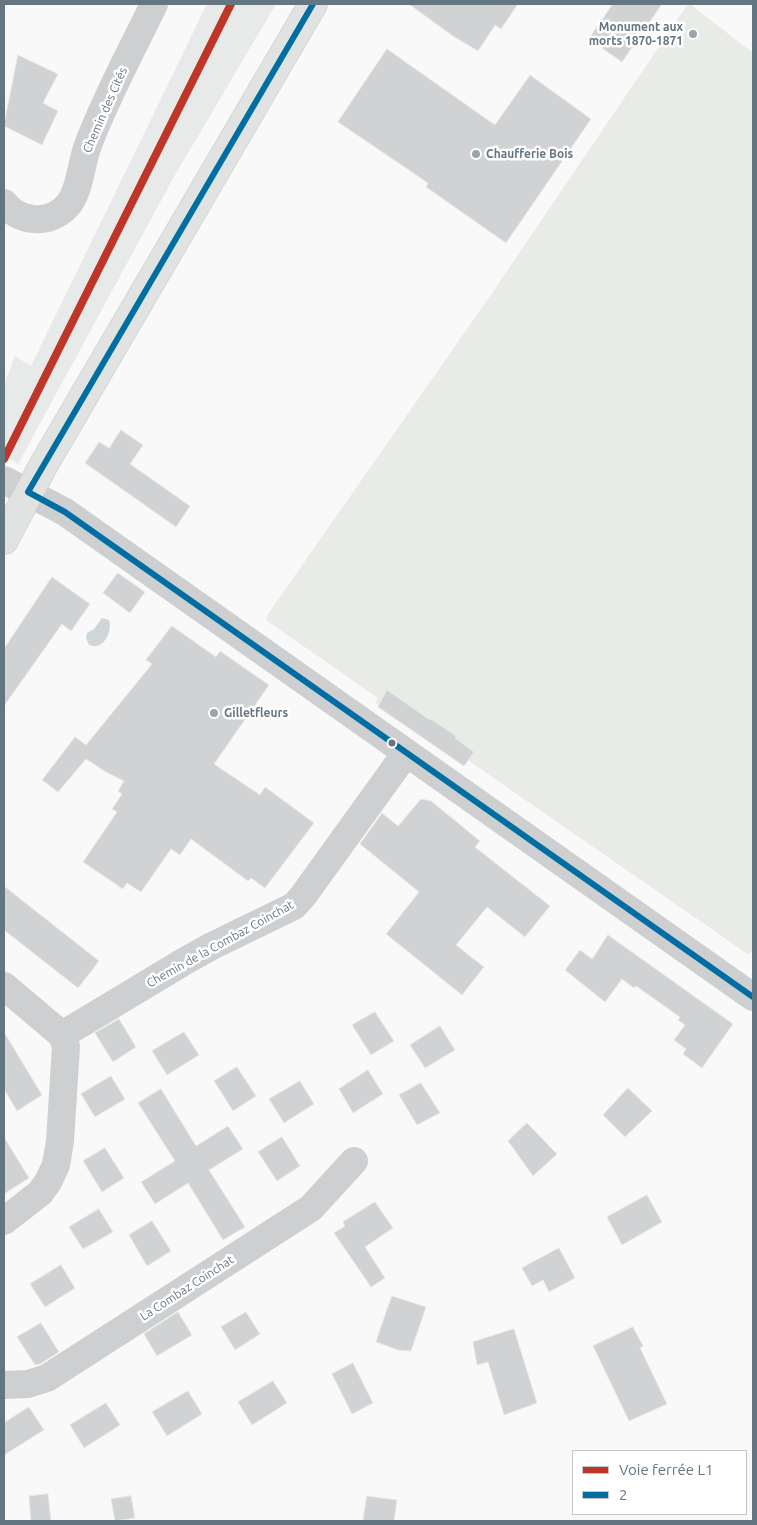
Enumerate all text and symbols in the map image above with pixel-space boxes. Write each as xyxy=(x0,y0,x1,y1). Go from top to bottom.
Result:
place label: Monument aux morts 1870-1871 xyxy=(589,20,683,48)
marker: Monument aux morts 1870-1871 xyxy=(687,28,699,40)
street label: Chemin des Cités xyxy=(80,65,130,155)
place label: Chaufferie Bois xyxy=(486,147,573,161)
marker: Chaufferie Bois xyxy=(470,148,482,160)
place label: Gilletfleurs xyxy=(224,706,288,720)
marker: Gilletfleurs xyxy=(208,707,220,719)
unlabelled marker xyxy=(387,738,397,748)
street label: Chemin de la Combaz Coinchat xyxy=(144,898,296,990)
street label: La Combaz Coinchat xyxy=(138,1252,236,1324)
legend xyxy=(572,1450,747,1515)
text: Voie ferrée L1 xyxy=(619,1461,714,1478)
text: 2 xyxy=(619,1486,627,1503)

